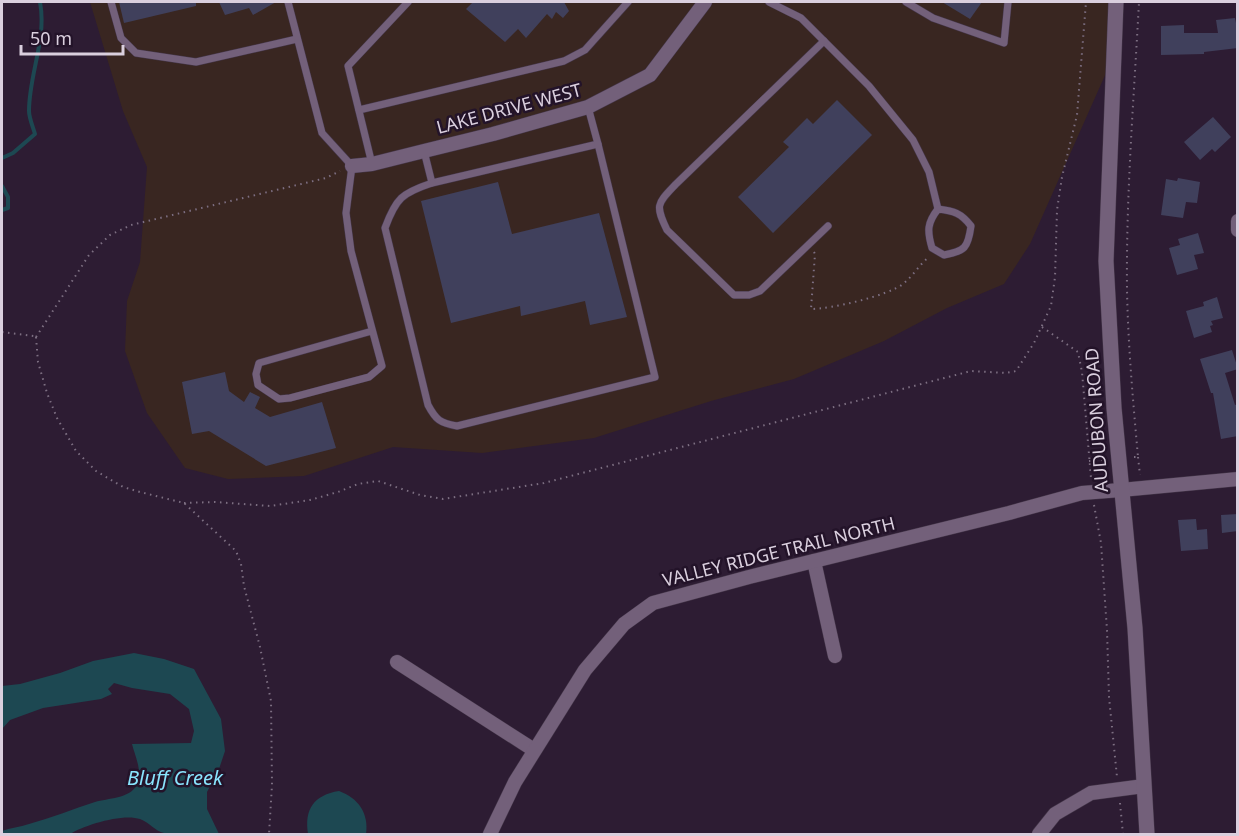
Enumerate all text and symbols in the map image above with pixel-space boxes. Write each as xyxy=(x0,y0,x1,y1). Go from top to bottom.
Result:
scale bar xyxy=(21,18,123,56)
text: 50 m xyxy=(30,26,72,50)
street label: LAKE DRIVE WEST xyxy=(434,77,584,139)
street label: AUDUBON ROAD xyxy=(1079,347,1113,493)
street label: VALLEY RIDGE TRAIL NORTH xyxy=(660,511,897,592)
water label: Bluff Creek xyxy=(127,764,224,791)

